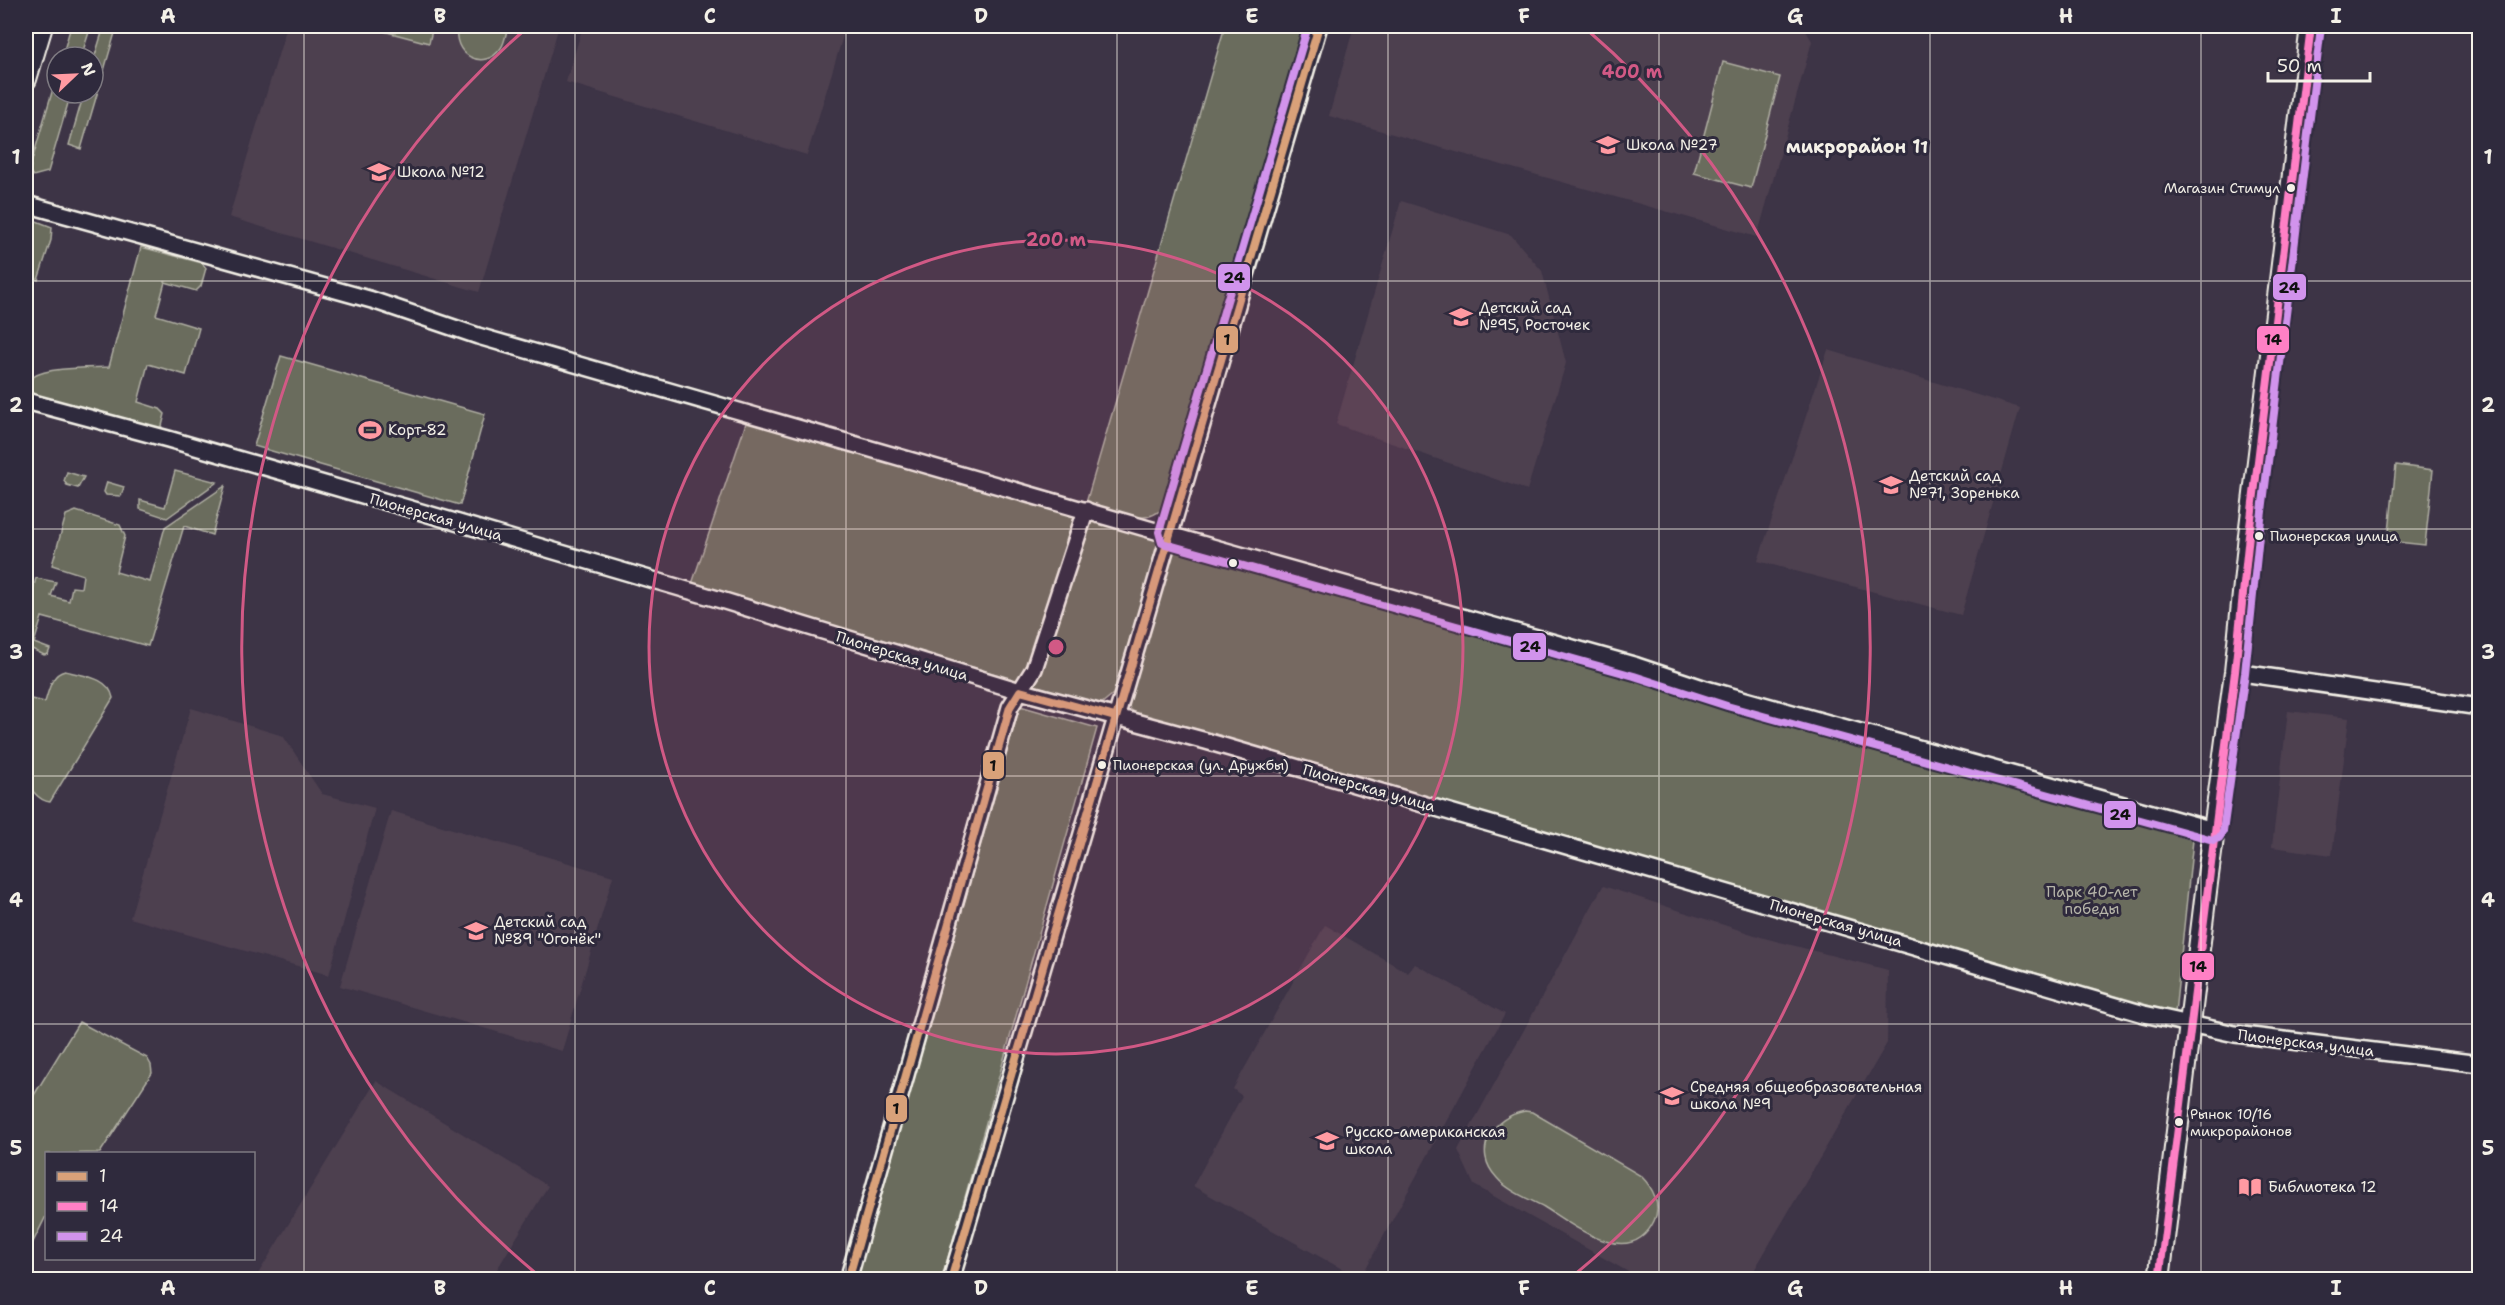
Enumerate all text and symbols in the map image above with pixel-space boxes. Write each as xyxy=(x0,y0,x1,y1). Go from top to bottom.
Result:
text: A xyxy=(160,3,176,29)
text: B xyxy=(434,3,446,29)
text: C xyxy=(704,3,716,29)
text: D xyxy=(974,3,988,29)
text: E xyxy=(1245,3,1259,29)
text: F xyxy=(1518,3,1530,29)
text: G xyxy=(1787,3,1803,29)
text: H xyxy=(2059,3,2073,29)
text: I xyxy=(2330,3,2342,29)
north arrow xyxy=(45,45,105,105)
scale bar xyxy=(2268,45,2370,83)
text: 50 m xyxy=(2277,54,2322,78)
text: N xyxy=(76,59,100,79)
text: 400 m xyxy=(1602,60,1663,84)
school or university icon: Школа №27 xyxy=(1595,132,1621,158)
place label: Школа №27 xyxy=(1626,135,1718,155)
district label: микрорайон 11 xyxy=(1786,135,1928,159)
text: 1 xyxy=(11,144,21,170)
text: 1 xyxy=(2483,144,2493,170)
school or university icon: Школа №12 xyxy=(366,159,392,185)
place label: Школа №12 xyxy=(397,162,485,182)
place label: Магазин Стимул xyxy=(2164,179,2280,197)
marker: Магазин Стимул xyxy=(2285,182,2297,194)
text: 200 m xyxy=(1026,228,1087,252)
line badge: 24 xyxy=(1217,263,1251,292)
text: 24 xyxy=(1223,267,1245,288)
line badge: 24 xyxy=(2272,273,2307,301)
text: 24 xyxy=(2278,277,2300,298)
place label: Детский сад №95, Росточек xyxy=(1479,298,1590,335)
school or university icon: Детский сад №95, Росточек xyxy=(1448,304,1474,330)
line badge: 1 xyxy=(1215,325,1239,354)
line badge: 14 xyxy=(2256,325,2290,354)
text: 1 xyxy=(1223,329,1231,350)
text: 14 xyxy=(2264,329,2282,350)
text: 2 xyxy=(9,392,23,418)
text: 2 xyxy=(2481,392,2495,418)
sports icon: Корт-82 xyxy=(357,417,383,443)
place label: Корт-82 xyxy=(388,420,447,440)
place label: Детский сад №71, Зоренька xyxy=(1909,466,2020,503)
school or university icon: Детский сад №71, Зоренька xyxy=(1878,472,1904,498)
street label: Пионерская улица xyxy=(367,488,505,546)
place label: Пионерская улица xyxy=(2270,527,2398,545)
marker: Пионерская улица xyxy=(2253,530,2265,542)
unlabelled marker xyxy=(1227,557,1239,569)
street label: Пионерская улица xyxy=(833,626,971,686)
line badge: 24 xyxy=(1512,632,1547,661)
text: 24 xyxy=(1519,636,1541,657)
centre of rings xyxy=(1046,637,1066,657)
text: 3 xyxy=(9,639,23,665)
text: 3 xyxy=(2481,639,2495,665)
line badge: 1 xyxy=(982,751,1005,780)
text: 1 xyxy=(989,755,997,776)
place label: Пионерская (ул. Дружбы) xyxy=(1113,756,1289,774)
marker: Пионерская (ул. Дружбы) xyxy=(1096,759,1108,771)
street label: Пионерская улица xyxy=(1300,759,1438,817)
line badge: 24 xyxy=(2103,800,2137,829)
text: 24 xyxy=(2109,804,2131,825)
park label: Парк 40-лет победы xyxy=(2046,882,2138,919)
text: 4 xyxy=(9,887,23,913)
text: 4 xyxy=(2481,887,2495,913)
street label: Пионерская улица xyxy=(1767,894,1905,952)
place label: Детский сад №89 "Огонёк" xyxy=(494,912,601,949)
school or university icon: Детский сад №89 "Огонёк" xyxy=(463,918,489,944)
line badge: 14 xyxy=(2181,952,2215,981)
text: 14 xyxy=(2189,956,2207,977)
street label: Пионерская улица xyxy=(2237,1025,2376,1061)
place label: Средняя общеобразовательная школа №9 xyxy=(1690,1077,1922,1114)
school or university icon: Средняя общеобразовательная школа №9 xyxy=(1659,1083,1685,1109)
line badge: 1 xyxy=(885,1094,908,1123)
text: 1 xyxy=(892,1098,900,1119)
place label: Рынок 10/16 микрорайонов xyxy=(2190,1105,2292,1140)
marker: Рынок 10/16 микрорайонов xyxy=(2173,1116,2185,1128)
place label: Русско-американская школа xyxy=(1345,1122,1506,1159)
school or university icon: Русско-американская школа xyxy=(1314,1128,1340,1154)
text: 5 xyxy=(10,1135,22,1161)
text: 5 xyxy=(2482,1135,2494,1161)
legend xyxy=(45,1152,255,1260)
text: 1 xyxy=(99,1164,107,1188)
library icon: Библиотека 12 xyxy=(2237,1174,2263,1200)
place label: Библиотека 12 xyxy=(2268,1177,2377,1197)
text: 14 xyxy=(99,1194,118,1218)
text: 24 xyxy=(99,1224,123,1248)
text: A xyxy=(160,1275,176,1301)
text: B xyxy=(434,1275,446,1301)
text: C xyxy=(704,1275,716,1301)
text: D xyxy=(974,1275,988,1301)
text: E xyxy=(1245,1275,1259,1301)
text: F xyxy=(1518,1275,1530,1301)
text: G xyxy=(1787,1275,1803,1301)
text: H xyxy=(2059,1275,2073,1301)
text: I xyxy=(2330,1275,2342,1301)

